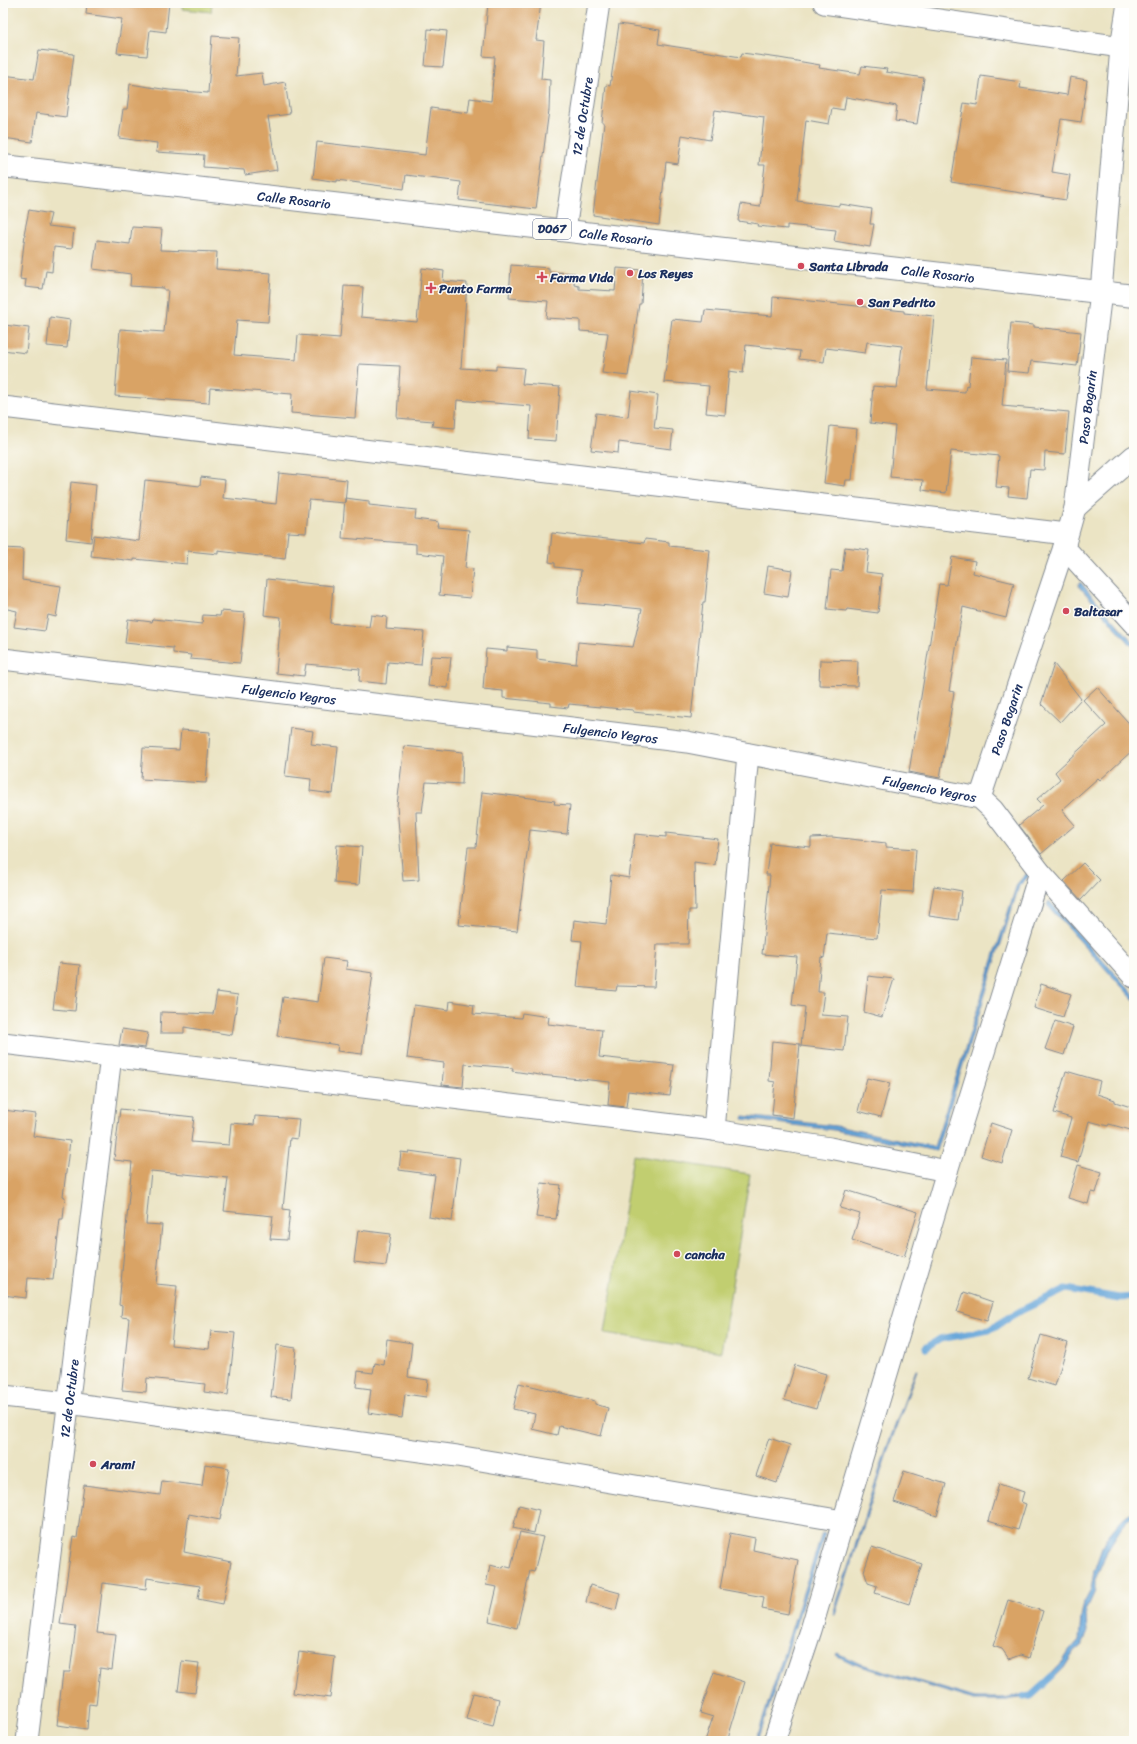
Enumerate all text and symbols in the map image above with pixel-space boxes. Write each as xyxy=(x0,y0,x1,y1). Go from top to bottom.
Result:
street label: 12 de Octubre xyxy=(565,75,599,157)
street label: Calle Rosario xyxy=(256,184,333,215)
road number: D067 xyxy=(533,219,571,239)
street label: Calle Rosario xyxy=(578,221,654,252)
place label: Santa Librada xyxy=(808,255,889,278)
street label: Calle Rosario xyxy=(900,258,976,289)
marker: Santa Librada xyxy=(796,261,806,271)
place label: Los Reyes xyxy=(638,262,694,285)
place label: Farma Vida xyxy=(549,266,614,289)
marker: Los Reyes xyxy=(625,268,635,278)
marker: Farma Vida xyxy=(537,272,547,282)
place label: Punto Farma xyxy=(439,277,512,300)
marker: Punto Farma xyxy=(426,283,436,293)
place label: San Pedrito xyxy=(867,291,936,314)
marker: San Pedrito xyxy=(855,297,865,307)
street label: Paso Bogarin xyxy=(1071,369,1103,445)
place label: Baltasar xyxy=(1074,600,1123,623)
marker: Baltasar xyxy=(1061,606,1071,616)
street label: Fulgencio Yegros xyxy=(240,677,338,711)
street label: Paso Bogarin xyxy=(984,680,1029,758)
street label: Fulgencio Yegros xyxy=(562,716,660,750)
street label: Fulgencio Yegros xyxy=(881,768,979,809)
place label: cancha xyxy=(684,1243,725,1266)
marker: cancha xyxy=(672,1249,682,1259)
street label: 12 de Octubre xyxy=(53,1358,85,1439)
place label: Arami xyxy=(100,1453,136,1476)
marker: Arami xyxy=(88,1459,98,1469)

